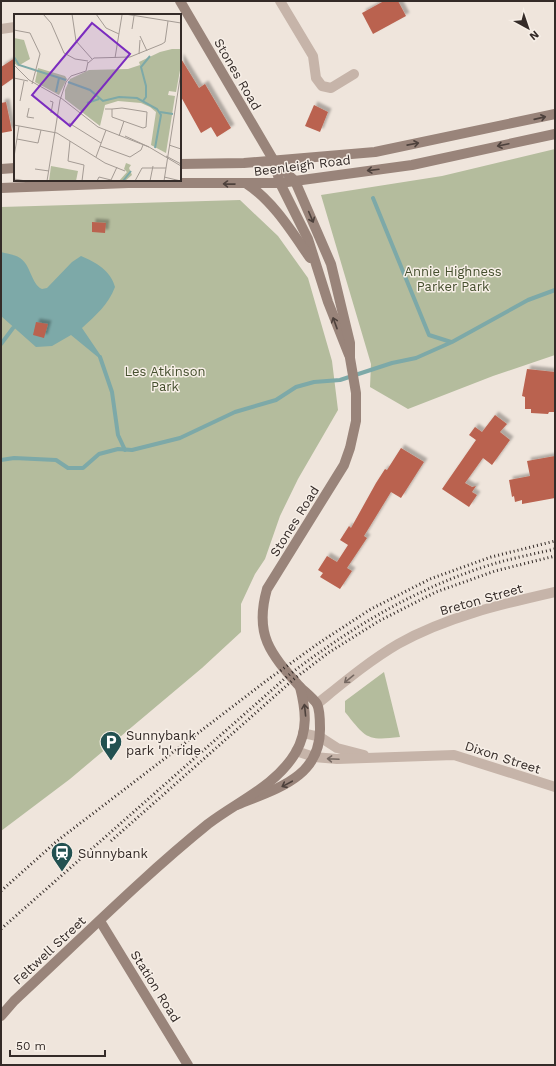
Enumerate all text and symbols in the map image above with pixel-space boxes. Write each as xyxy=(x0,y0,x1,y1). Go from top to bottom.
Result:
north arrow xyxy=(508,8,548,48)
inset map xyxy=(14,14,181,181)
text: N xyxy=(527,28,541,43)
street label: Stones Road xyxy=(211,36,264,113)
one-way arrow xyxy=(533,113,546,121)
one-way arrow xyxy=(406,140,419,148)
one-way arrow xyxy=(497,142,510,150)
street label: Beenleigh Road xyxy=(253,152,351,179)
one-way arrow xyxy=(367,166,380,174)
one-way arrow xyxy=(223,180,236,188)
one-way arrow xyxy=(308,211,315,223)
park label: Annie Highness Parker Park xyxy=(404,264,502,294)
one-way arrow xyxy=(331,317,339,329)
park label: Les Atkinson Park xyxy=(125,364,206,394)
street label: Stones Road xyxy=(267,483,322,559)
street label: Breton Street xyxy=(438,580,525,619)
one-way arrow xyxy=(344,674,355,683)
one-way arrow xyxy=(301,704,309,717)
place label: Sunnybank park 'n' ride xyxy=(126,728,201,758)
parking icon: Sunnybank park 'n' ride xyxy=(98,729,124,762)
street label: Dixon Street xyxy=(463,738,543,777)
one-way arrow xyxy=(327,755,340,762)
one-way arrow xyxy=(281,780,293,788)
station icon: Sunnybank xyxy=(49,840,75,873)
place label: Sunnybank xyxy=(78,846,148,861)
street label: Feltwell Street xyxy=(10,913,89,988)
street label: Station Road xyxy=(128,948,184,1025)
scale bar xyxy=(10,1032,105,1058)
text: 50 m xyxy=(16,1039,46,1053)

